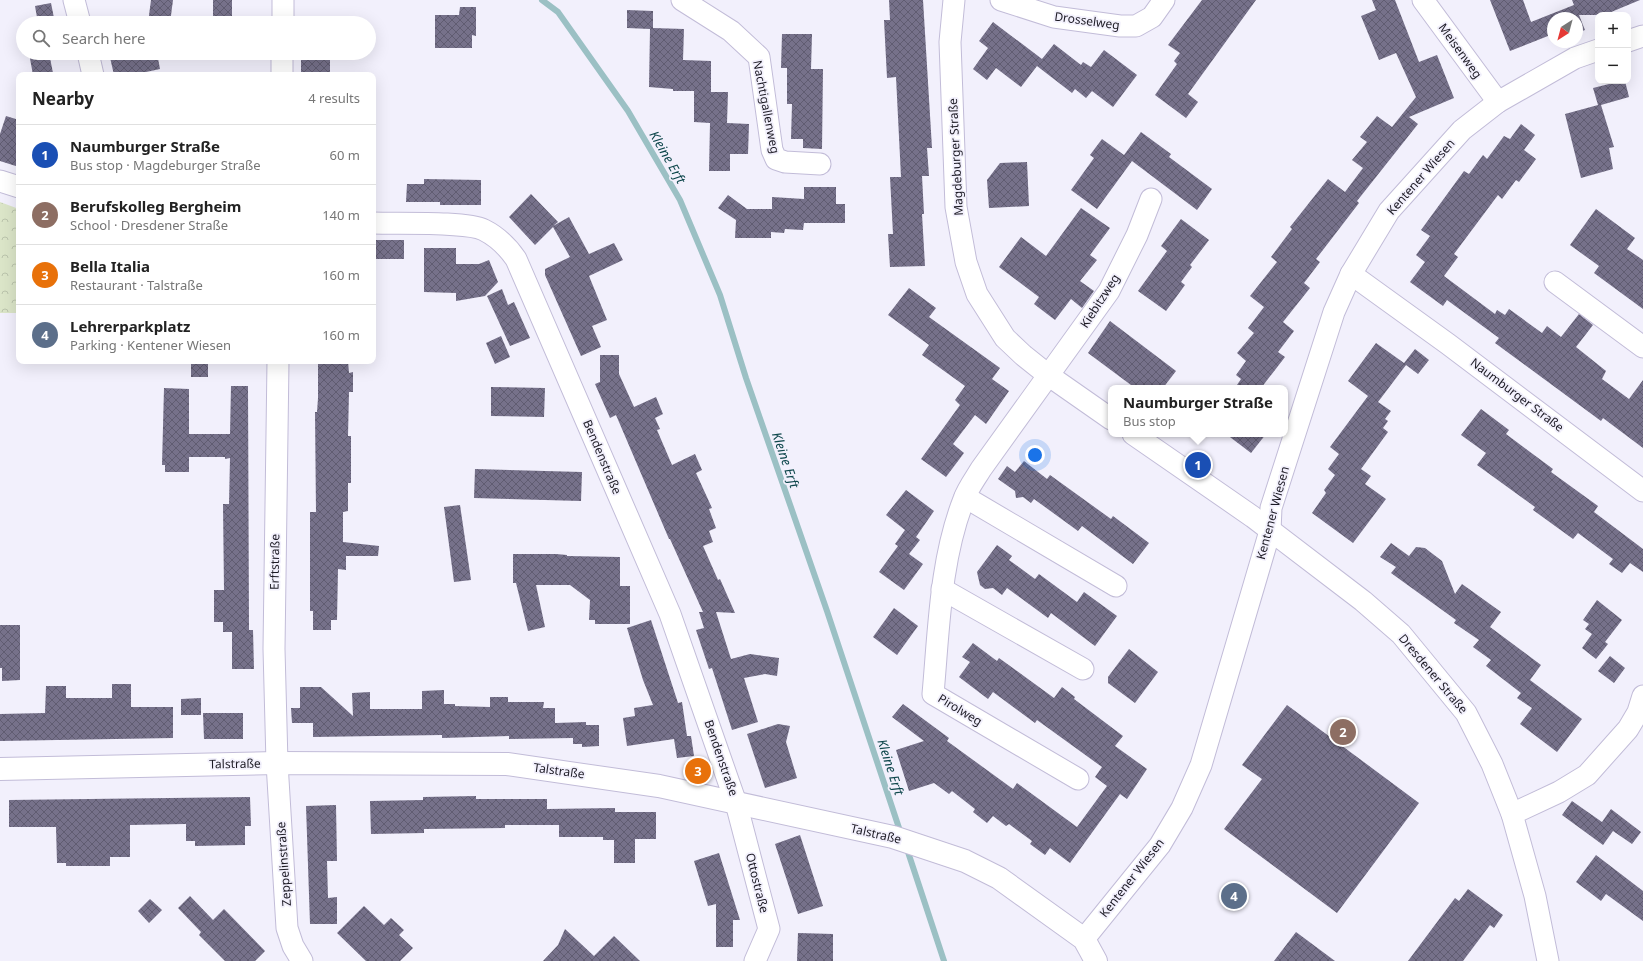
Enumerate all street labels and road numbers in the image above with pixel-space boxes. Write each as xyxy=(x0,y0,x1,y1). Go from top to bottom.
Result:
street label: Drosselweg xyxy=(1053,8,1121,33)
street label: Meisenweg xyxy=(1435,20,1486,82)
street label: Nachtigallenweg xyxy=(749,59,784,155)
street label: Magdeburger Straße xyxy=(944,98,967,216)
street label: Kentener Wiesen xyxy=(1383,135,1459,218)
street label: Kiebitzweg xyxy=(1076,270,1123,331)
street label: Naumburger Straße xyxy=(1467,354,1568,436)
street label: Bendenstraße xyxy=(579,417,626,497)
street label: Kentener Wiesen xyxy=(1252,464,1293,561)
street label: Erftstraße xyxy=(266,534,283,590)
street label: Dresdener Straße xyxy=(1395,630,1472,717)
street label: Pirolweg xyxy=(935,690,986,729)
street label: Bendenstraße xyxy=(701,718,743,798)
street label: Talstraße xyxy=(209,755,261,772)
street label: Talstraße xyxy=(532,759,586,783)
street label: Talstraße xyxy=(849,819,903,848)
street label: Zeppelinstraße xyxy=(272,821,295,907)
street label: Kentener Wiesen xyxy=(1095,835,1168,921)
street label: Ottostraße xyxy=(742,851,773,915)

